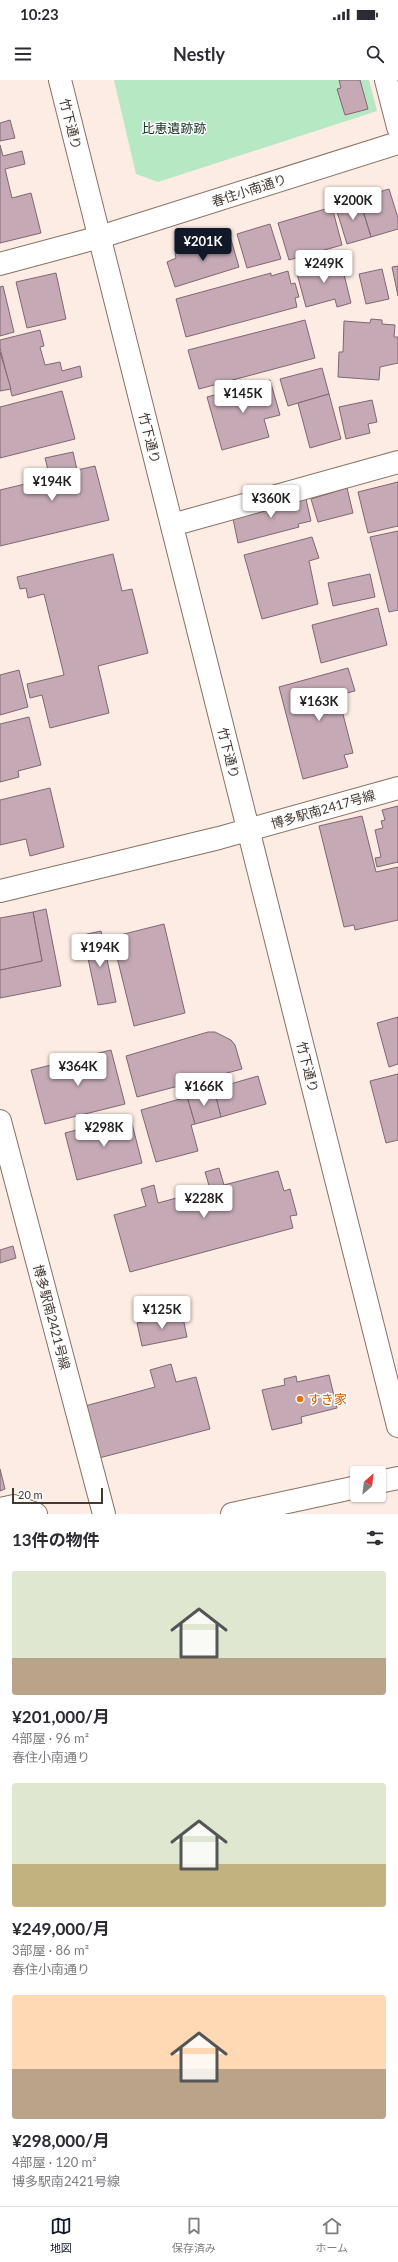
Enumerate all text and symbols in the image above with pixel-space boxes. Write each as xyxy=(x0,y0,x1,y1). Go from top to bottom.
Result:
text: 10:23 xyxy=(20,5,59,23)
icon: menu xyxy=(12,43,34,65)
text: Nestly xyxy=(173,43,225,65)
icon: search xyxy=(364,43,386,65)
street label: 竹下通り xyxy=(57,97,85,151)
park label: 比恵遺跡跡 xyxy=(141,120,207,136)
street label: 春住小南通り xyxy=(209,170,289,210)
pin: ¥200K xyxy=(325,187,381,221)
text: ¥200K xyxy=(333,192,373,208)
pin: ¥201K xyxy=(175,228,231,262)
text: ¥201K xyxy=(183,233,223,249)
pin: ¥249K xyxy=(296,250,352,284)
text: ¥249K xyxy=(304,255,344,271)
pin: ¥145K xyxy=(215,380,271,414)
text: ¥145K xyxy=(223,385,263,401)
street label: 竹下通り xyxy=(136,411,164,465)
pin: ¥194K xyxy=(24,468,80,502)
text: ¥194K xyxy=(32,473,72,489)
pin: ¥360K xyxy=(243,485,299,519)
text: ¥360K xyxy=(251,490,291,506)
pin: ¥163K xyxy=(291,688,347,722)
text: ¥163K xyxy=(299,693,339,709)
street label: 竹下通り xyxy=(215,726,243,780)
street label: 博多駅南2417号線 xyxy=(269,786,377,832)
pin: ¥194K xyxy=(72,934,128,968)
text: ¥194K xyxy=(80,939,120,955)
street label: 竹下通り xyxy=(294,1040,322,1094)
pin: ¥364K xyxy=(50,1053,106,1087)
text: ¥364K xyxy=(58,1058,98,1074)
pin: ¥166K xyxy=(176,1073,232,1107)
text: ¥166K xyxy=(184,1078,224,1094)
pin: ¥298K xyxy=(76,1114,132,1148)
text: ¥298K xyxy=(84,1119,124,1135)
pin: ¥228K xyxy=(176,1185,232,1219)
text: ¥228K xyxy=(184,1190,224,1206)
street label: 博多駅南2421号線 xyxy=(30,1263,74,1371)
pin: ¥125K xyxy=(134,1296,190,1330)
text: ¥125K xyxy=(142,1301,182,1317)
place label: すき家 xyxy=(308,1391,347,1407)
marker: すき家 xyxy=(295,1394,305,1404)
north arrow xyxy=(350,1466,386,1502)
map controls xyxy=(350,1466,386,1502)
scale bar xyxy=(12,1486,103,1505)
text: 20 m xyxy=(18,1488,43,1501)
icon: filters xyxy=(364,1527,386,1549)
text: 13件の物件 xyxy=(12,1529,100,1550)
icon: home xyxy=(163,1597,235,1669)
text: ¥201,000/月 xyxy=(12,1706,110,1727)
text: 4部屋 · 96 m² xyxy=(12,1730,89,1746)
text: 春住小南通り xyxy=(12,1749,90,1765)
icon: home xyxy=(163,1809,235,1881)
text: ¥249,000/月 xyxy=(12,1918,110,1939)
text: 3部屋 · 86 m² xyxy=(12,1942,89,1958)
text: 春住小南通り xyxy=(12,1961,90,1977)
icon: home xyxy=(163,2021,235,2093)
text: ¥298,000/月 xyxy=(12,2130,110,2151)
text: 4部屋 · 120 m² xyxy=(12,2154,97,2170)
text: 博多駅南2421号線 xyxy=(12,2173,120,2189)
tab: 地図 xyxy=(50,2215,72,2255)
tab: 保存済み xyxy=(172,2215,216,2255)
tab: ホーム xyxy=(315,2215,348,2255)

